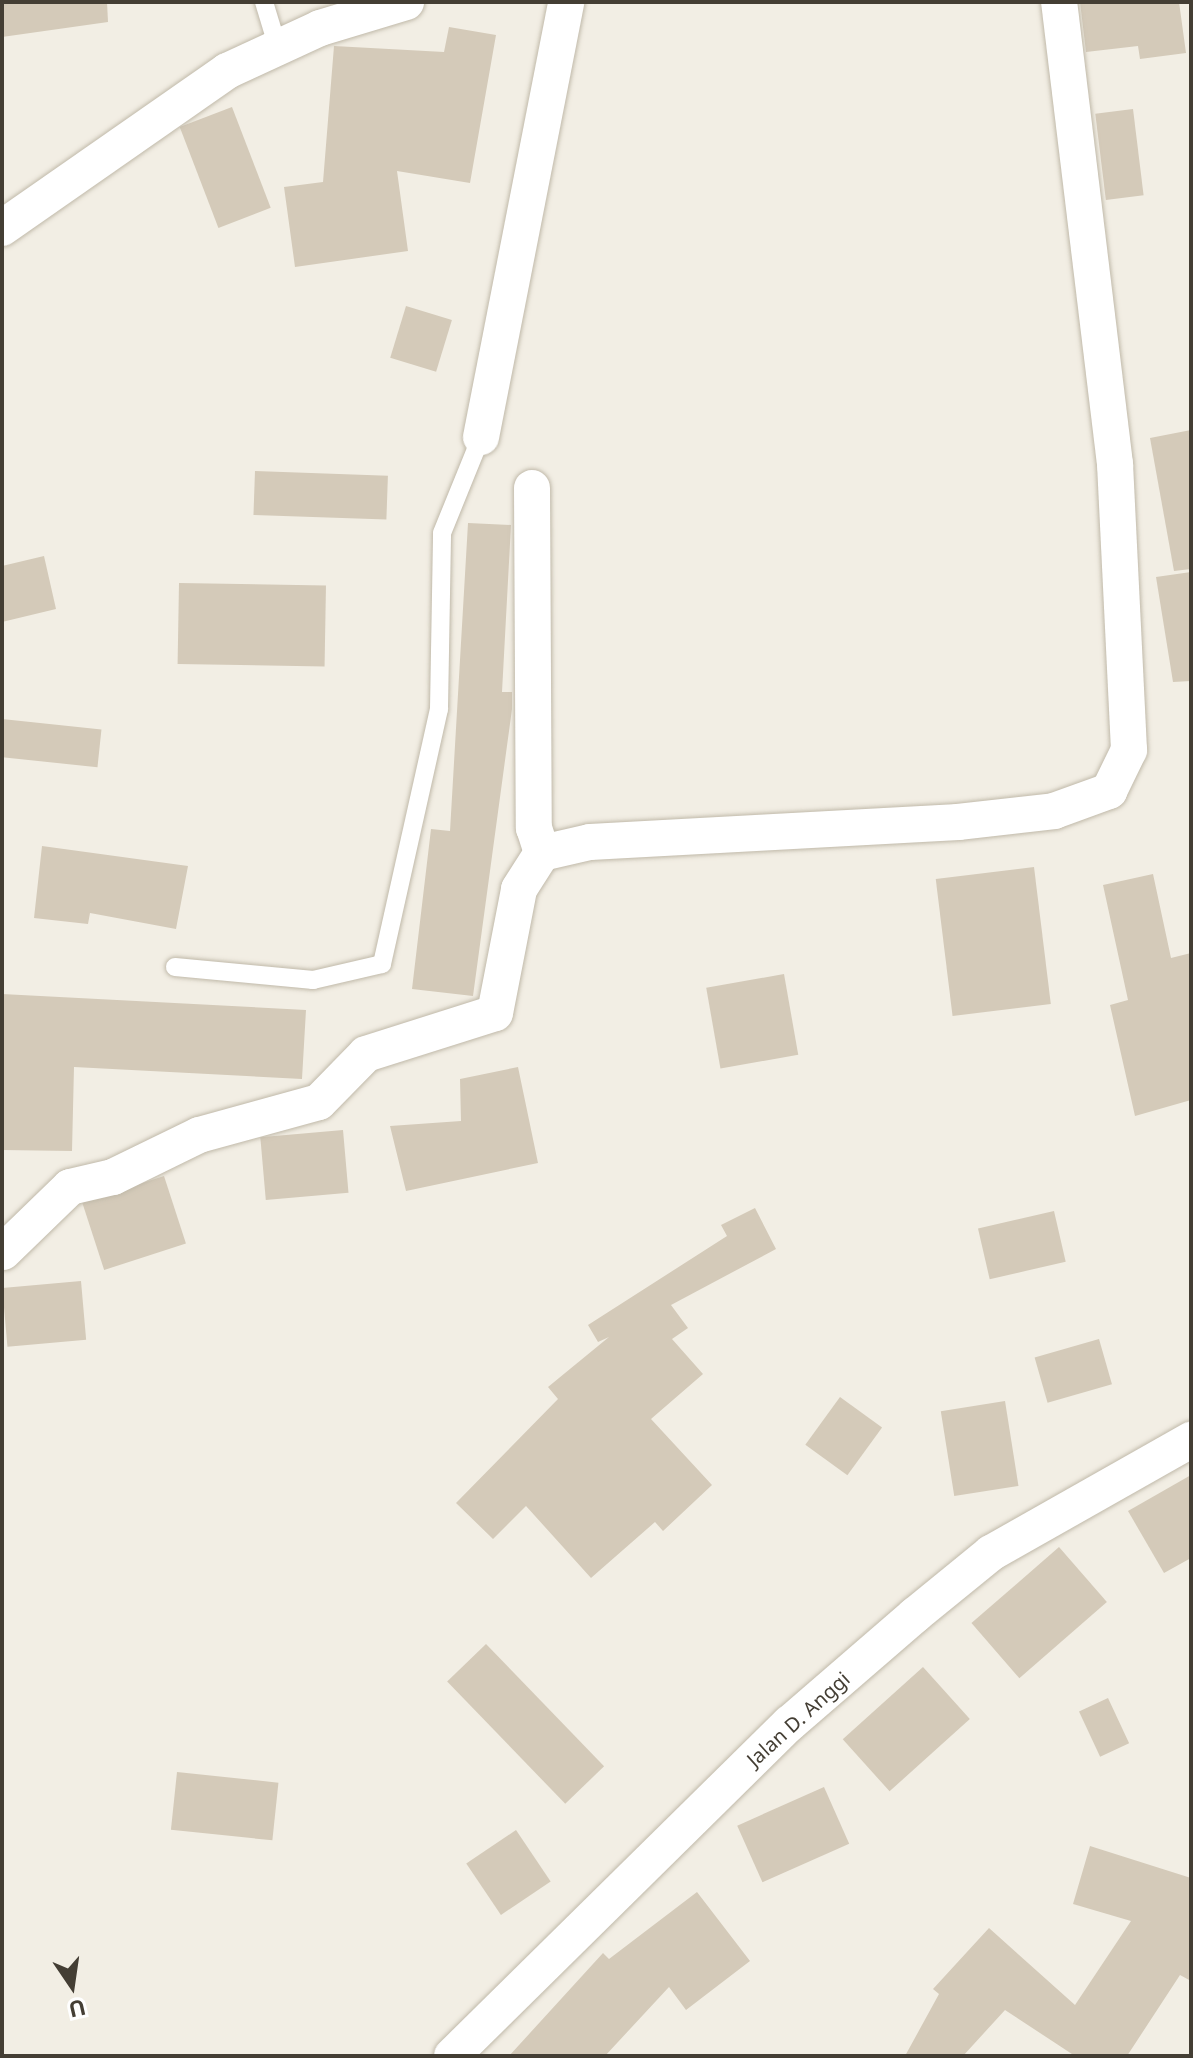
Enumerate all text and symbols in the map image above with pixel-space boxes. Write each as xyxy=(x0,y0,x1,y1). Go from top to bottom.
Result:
street label: Jalan D. Anggi xyxy=(742,1667,854,1771)
north arrow xyxy=(32,1946,112,2026)
text: U xyxy=(66,1993,89,2026)

